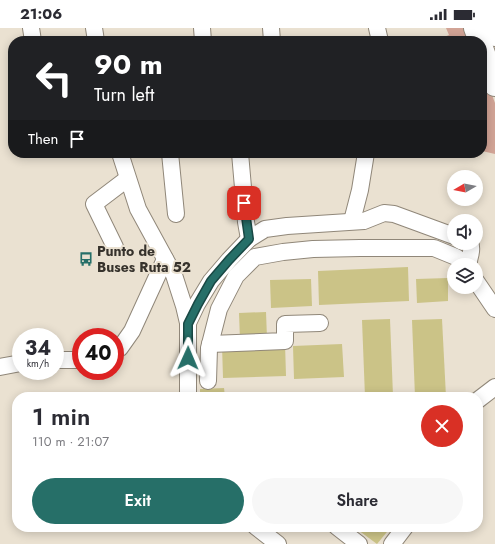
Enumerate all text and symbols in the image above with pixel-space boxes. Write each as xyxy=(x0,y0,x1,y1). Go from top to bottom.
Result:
text: 21:06 xyxy=(20,3,62,25)
text: 90 m xyxy=(94,44,163,85)
icon: left xyxy=(28,52,80,104)
text: Turn left xyxy=(94,82,154,108)
text: Then xyxy=(28,128,58,150)
icon: arrive xyxy=(66,128,88,150)
north arrow xyxy=(447,170,483,206)
map controls xyxy=(447,170,483,294)
pin xyxy=(227,186,261,220)
icon: arrive xyxy=(233,192,255,214)
button: sound xyxy=(447,214,483,250)
place label: Punto de Buses Ruta 52 xyxy=(97,241,191,277)
bus stop icon: Punto de Buses Ruta 52 xyxy=(78,251,94,267)
button: layers xyxy=(447,258,483,294)
speed limit sign: 40 xyxy=(72,328,124,380)
text: 34 xyxy=(25,334,51,363)
position arrow xyxy=(167,337,209,379)
text: km/h xyxy=(27,356,49,371)
text: 1 min xyxy=(32,399,90,434)
button: close xyxy=(421,405,463,447)
text: 110 m · 21:07 xyxy=(32,432,109,451)
button: Exit xyxy=(32,478,244,524)
button: Share xyxy=(252,478,463,524)

